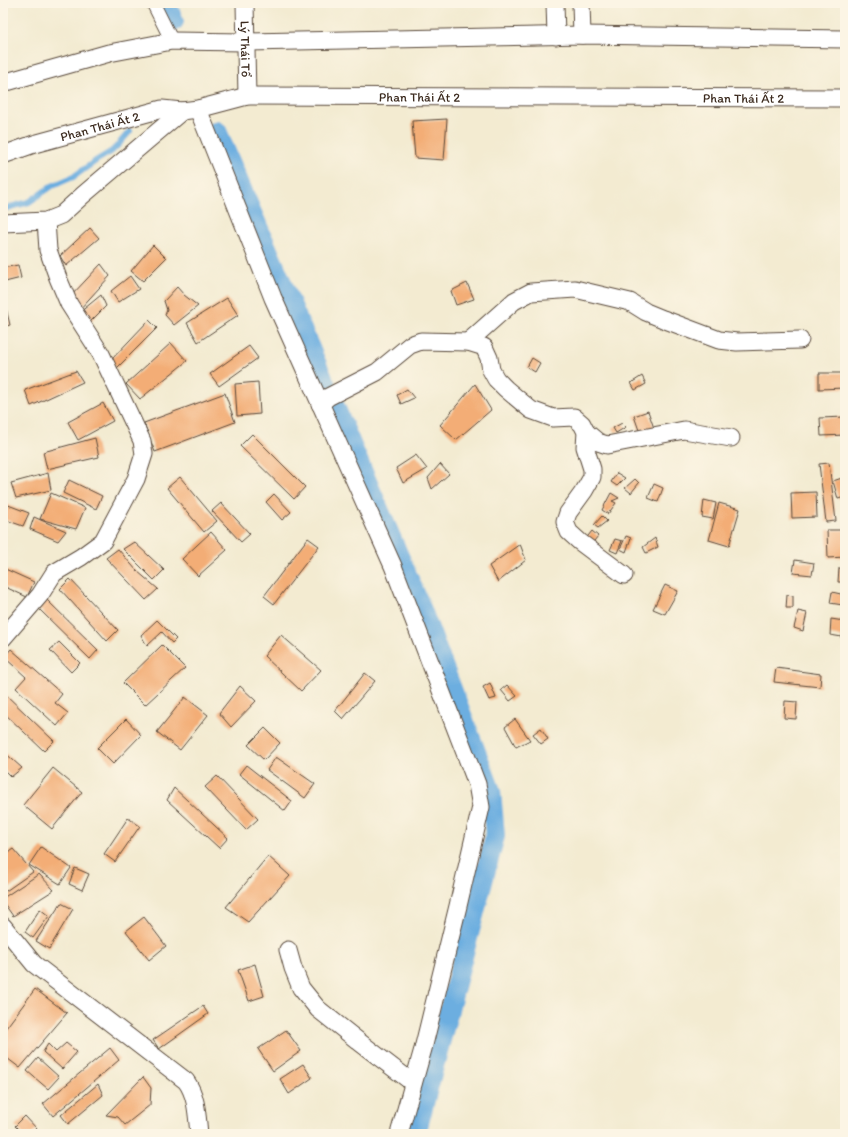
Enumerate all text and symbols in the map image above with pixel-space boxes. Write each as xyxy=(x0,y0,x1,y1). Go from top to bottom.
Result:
street label: Lý Thái Tổ xyxy=(238,20,254,78)
street label: Phan Thái Ất 2 xyxy=(379,88,460,104)
street label: Phan Thái Ất 2 xyxy=(703,89,784,105)
street label: Phan Thái Ất 2 xyxy=(58,108,141,144)

